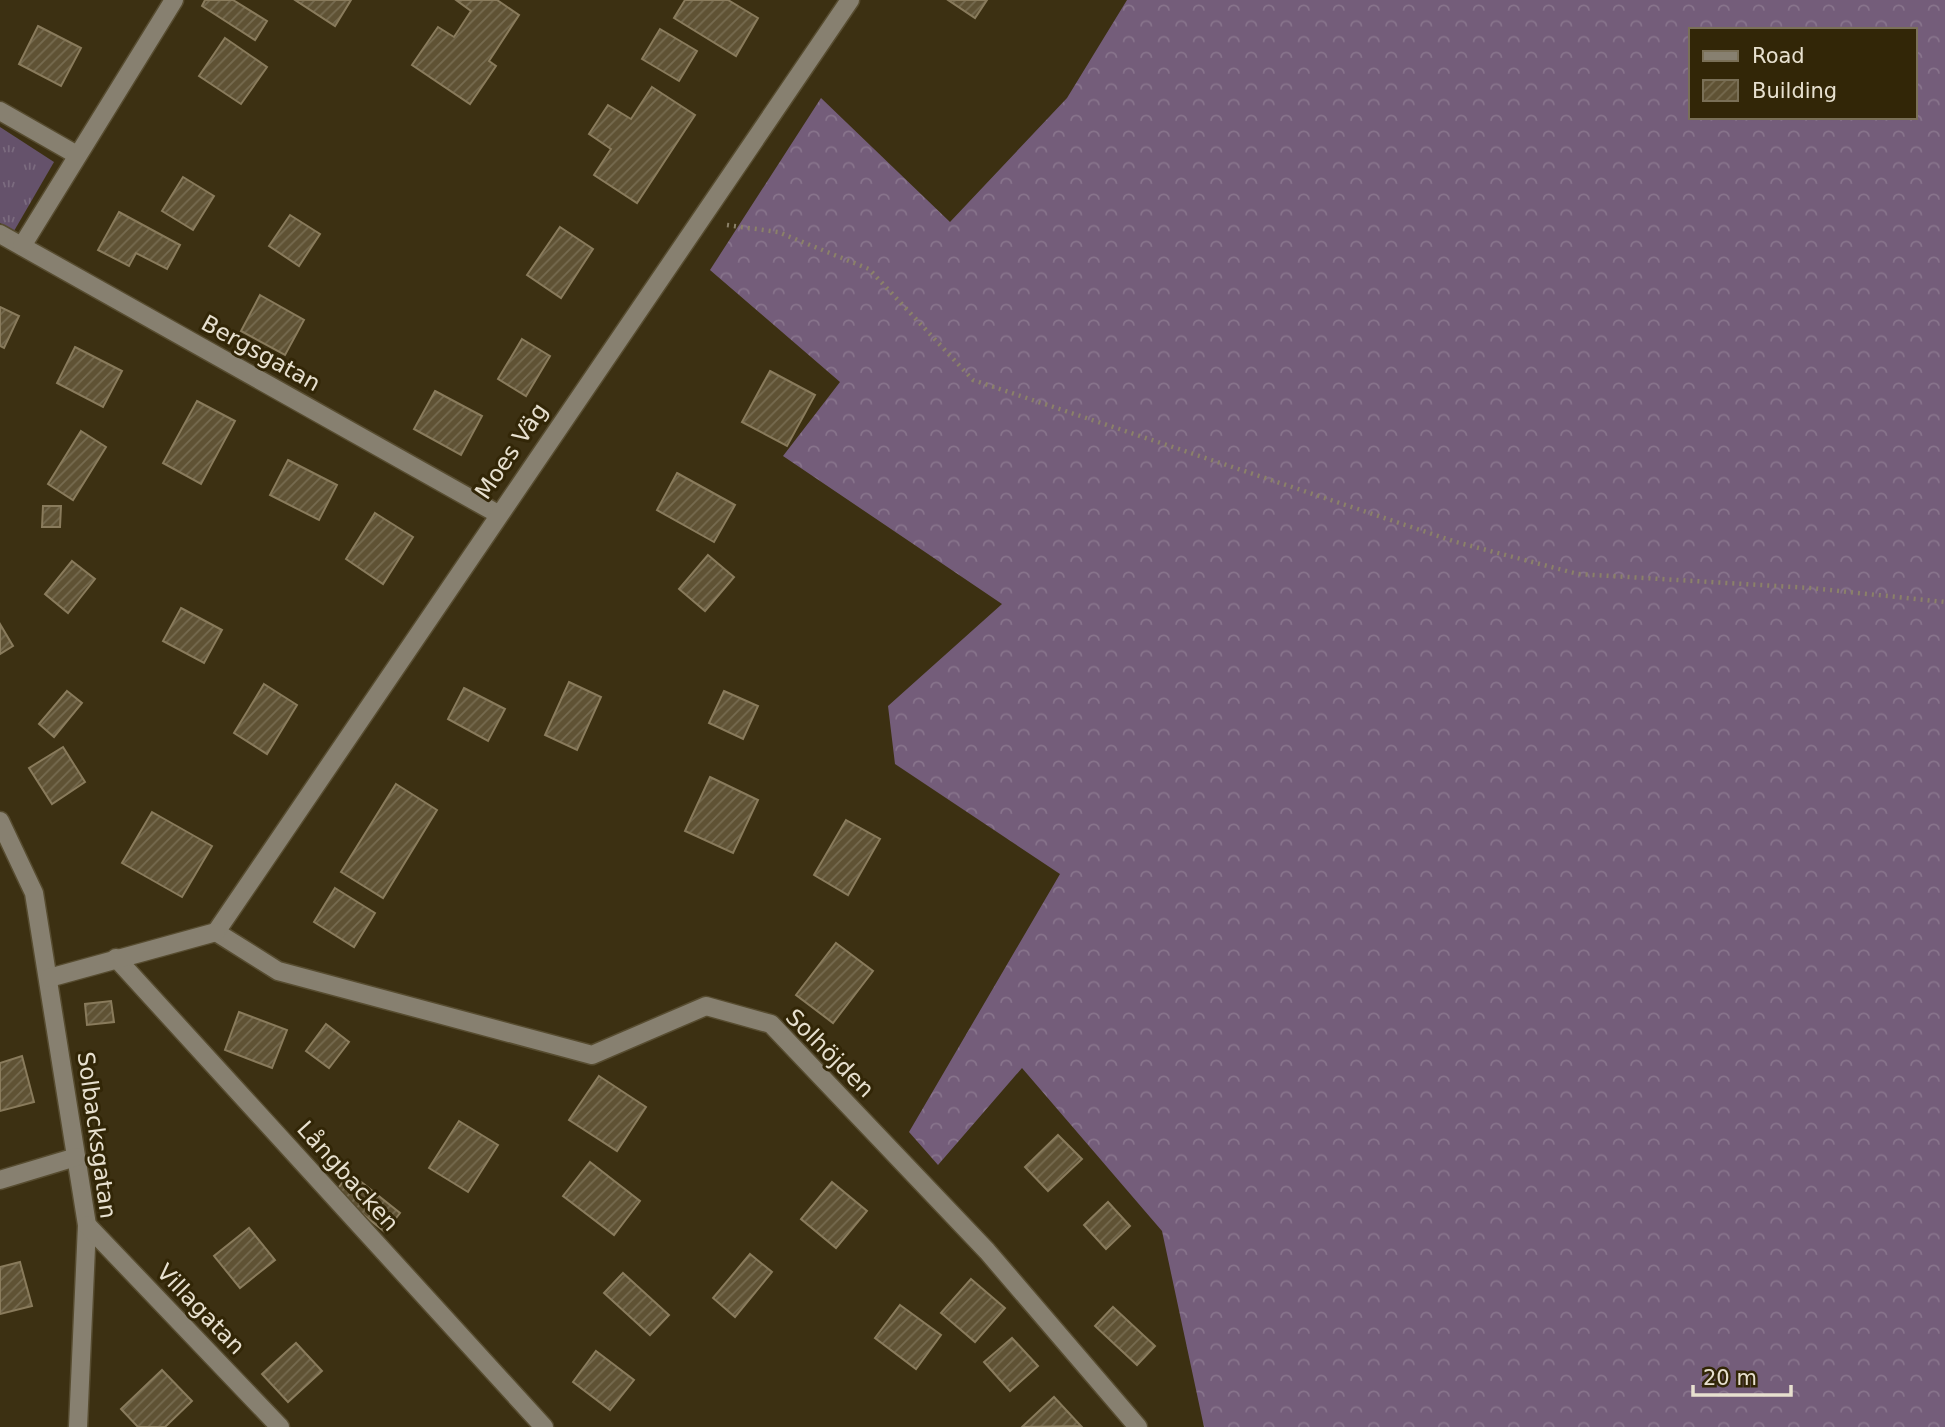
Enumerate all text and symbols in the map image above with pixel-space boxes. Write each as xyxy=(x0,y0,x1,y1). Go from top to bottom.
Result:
legend xyxy=(1689,28,1917,119)
text: Road xyxy=(1752,44,1805,68)
text: Building xyxy=(1752,79,1837,103)
street label: Bergsgatan xyxy=(197,310,325,396)
street label: Moes Väg xyxy=(469,398,553,504)
street label: Solhöjden xyxy=(781,1004,879,1102)
street label: Solbacksgatan xyxy=(72,1050,122,1220)
street label: Långbacken xyxy=(292,1115,405,1236)
street label: Villagatan xyxy=(152,1259,250,1359)
scale bar xyxy=(1693,1354,1791,1398)
text: 20 m xyxy=(1703,1366,1757,1390)

